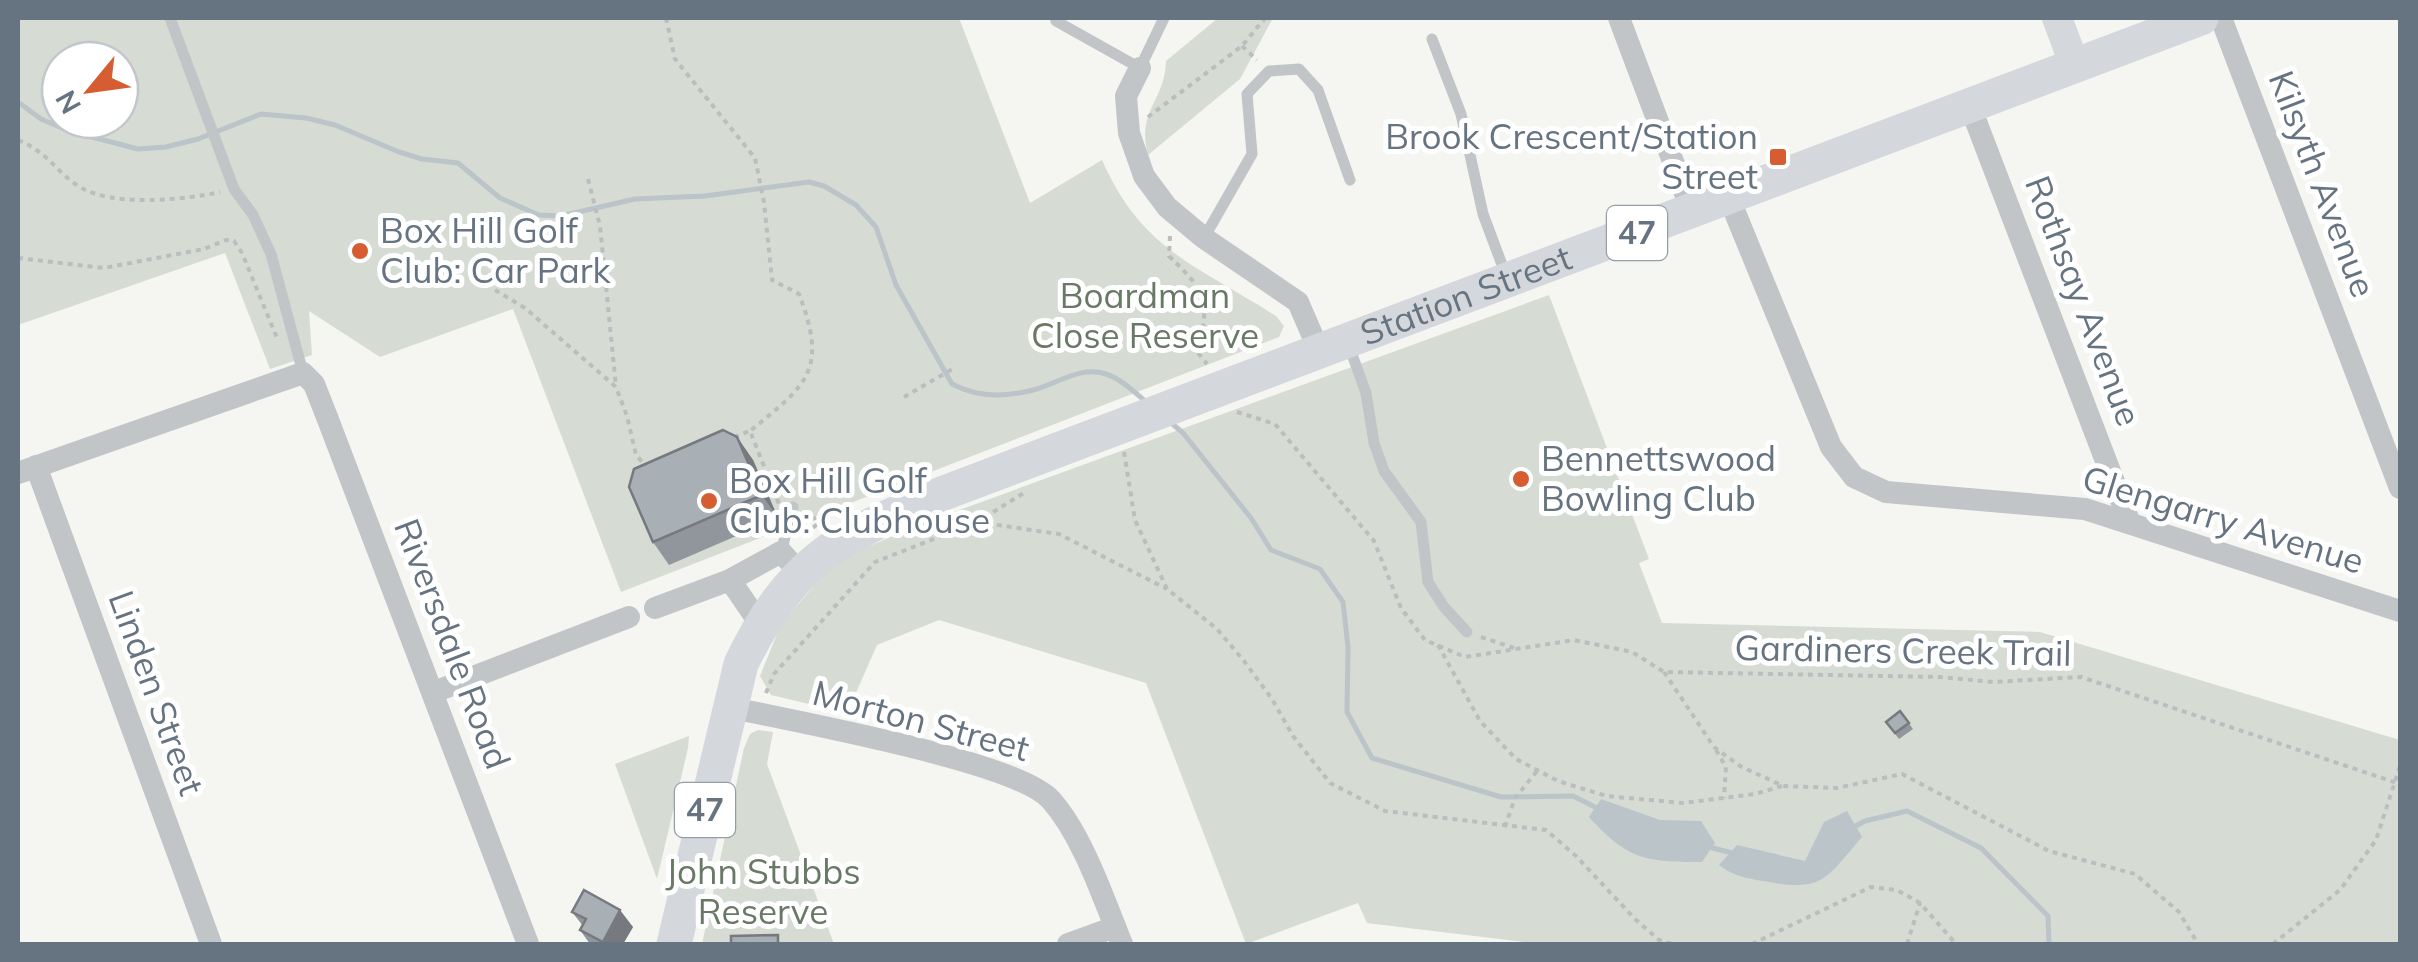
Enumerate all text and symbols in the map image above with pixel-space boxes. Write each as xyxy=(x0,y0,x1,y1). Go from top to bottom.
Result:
north arrow xyxy=(40,40,140,140)
street label: Kilsyth Avenue xyxy=(2260,64,2386,303)
text: N xyxy=(47,85,88,120)
place label: Brook Crescent/Station Street xyxy=(1385,114,1758,198)
marker: Brook Crescent/Station Street xyxy=(1767,146,1789,168)
street label: Rothsay Avenue xyxy=(2016,169,2152,432)
road number: 47 xyxy=(1607,206,1667,260)
place label: Box Hill Golf Club: Car Park xyxy=(380,208,611,292)
street label: Station Street xyxy=(1354,235,1577,355)
marker: Box Hill Golf Club: Car Park xyxy=(349,240,371,262)
park label: Boardman Close Reserve xyxy=(1031,273,1259,357)
place label: Bennettswood Bowling Club xyxy=(1541,436,1776,520)
street label: Glengarry Avenue xyxy=(2077,455,2369,583)
place label: Box Hill Golf Club: Clubhouse xyxy=(729,458,990,542)
marker: Bennettswood Bowling Club xyxy=(1510,468,1532,490)
marker: Box Hill Golf Club: Clubhouse xyxy=(698,490,720,512)
street label: Riversdale Road xyxy=(385,512,521,775)
street label: Linden Street xyxy=(100,584,214,801)
street label: Gardiners Creek Trail xyxy=(1734,625,2072,675)
street label: Morton Street xyxy=(808,670,1034,770)
road number: 47 xyxy=(675,783,735,837)
park label: John Stubbs Reserve xyxy=(665,849,861,933)

